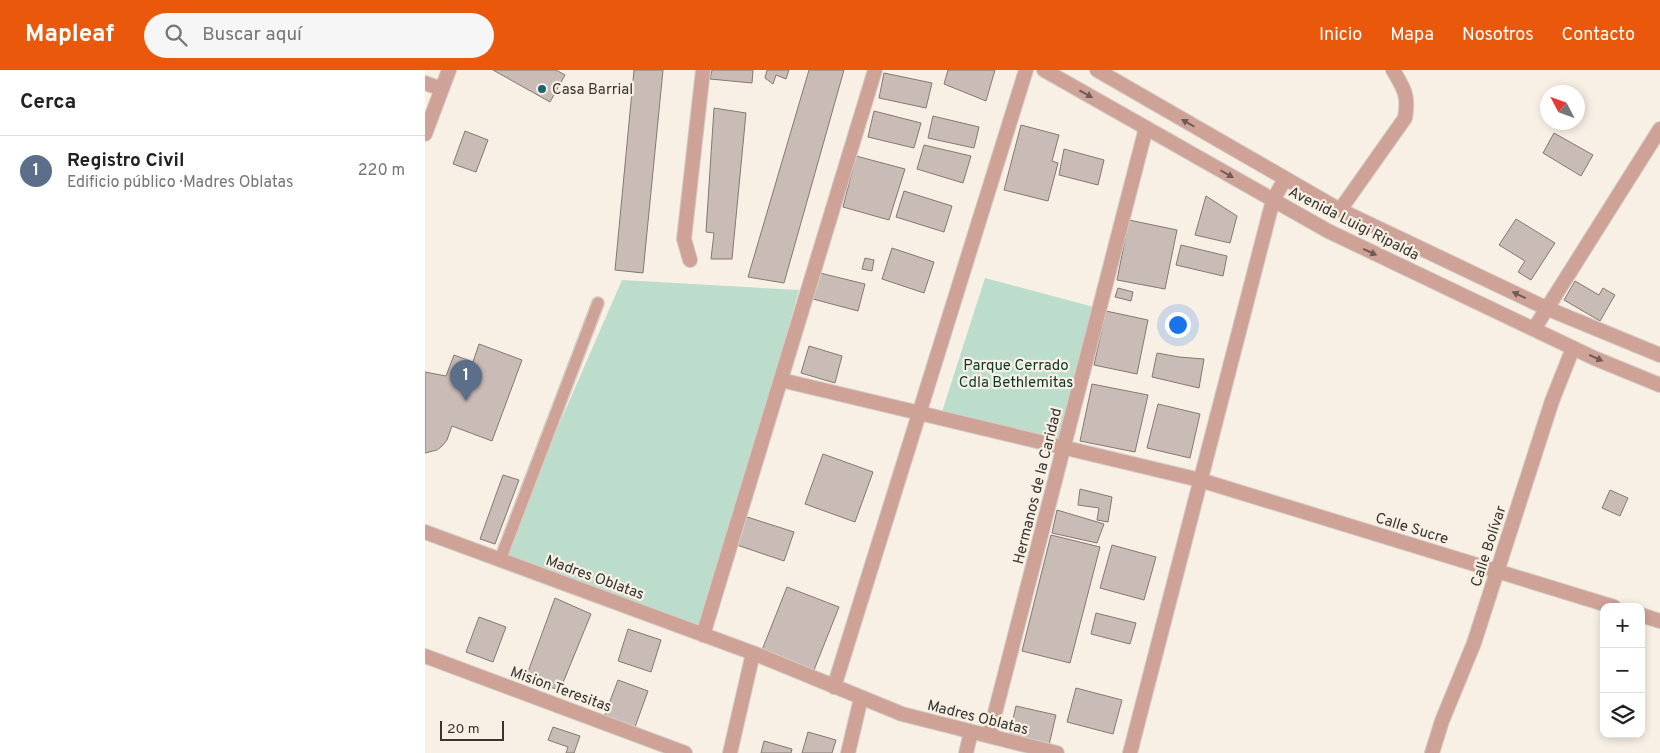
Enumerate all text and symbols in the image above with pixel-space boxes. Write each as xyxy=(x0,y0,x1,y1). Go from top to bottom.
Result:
search box xyxy=(144,13,494,58)
text: Mapleaf xyxy=(25,20,114,50)
icon: search xyxy=(162,21,190,49)
text: Buscar aquí xyxy=(202,23,302,47)
text: Inicio xyxy=(1319,24,1362,47)
text: Mapa xyxy=(1390,24,1434,47)
text: Nosotros xyxy=(1462,24,1534,47)
text: Contacto xyxy=(1562,24,1635,47)
place label: Casa Barrial xyxy=(552,81,633,100)
marker: Casa Barrial xyxy=(536,83,548,95)
north arrow xyxy=(1540,85,1585,130)
text: Cerca xyxy=(20,89,76,116)
one-way arrow xyxy=(1079,90,1093,98)
one-way arrow xyxy=(1182,119,1195,128)
text: Registro Civil xyxy=(67,149,185,173)
text: 1 xyxy=(33,161,39,181)
text: 220 m xyxy=(358,161,405,181)
one-way arrow xyxy=(1221,170,1234,179)
text: Edificio público · Madres Oblatas xyxy=(67,173,294,193)
street label: Avenida Luigi Ripalda xyxy=(1285,183,1422,266)
one-way arrow xyxy=(1363,248,1377,256)
one-way arrow xyxy=(1512,291,1526,299)
your location xyxy=(1165,312,1191,338)
one-way arrow xyxy=(1589,355,1603,363)
park label: Parque Cerrado Cdla Bethlemitas xyxy=(959,357,1073,393)
pin: 1 xyxy=(450,360,482,401)
street label: Hermanos de la Caridad xyxy=(1010,406,1067,567)
street label: Calle Bolívar xyxy=(1467,503,1512,590)
street label: Calle Sucre xyxy=(1373,509,1450,550)
street label: Madres Oblatas xyxy=(543,552,646,605)
map controls xyxy=(1600,603,1645,738)
button: + xyxy=(1600,603,1645,648)
button: − xyxy=(1600,648,1645,693)
street label: Mision Teresitas xyxy=(507,663,614,718)
button: layers xyxy=(1600,693,1645,738)
street label: Madres Oblatas xyxy=(925,697,1030,740)
scale bar xyxy=(440,718,504,741)
text: 20 m xyxy=(447,721,480,738)

